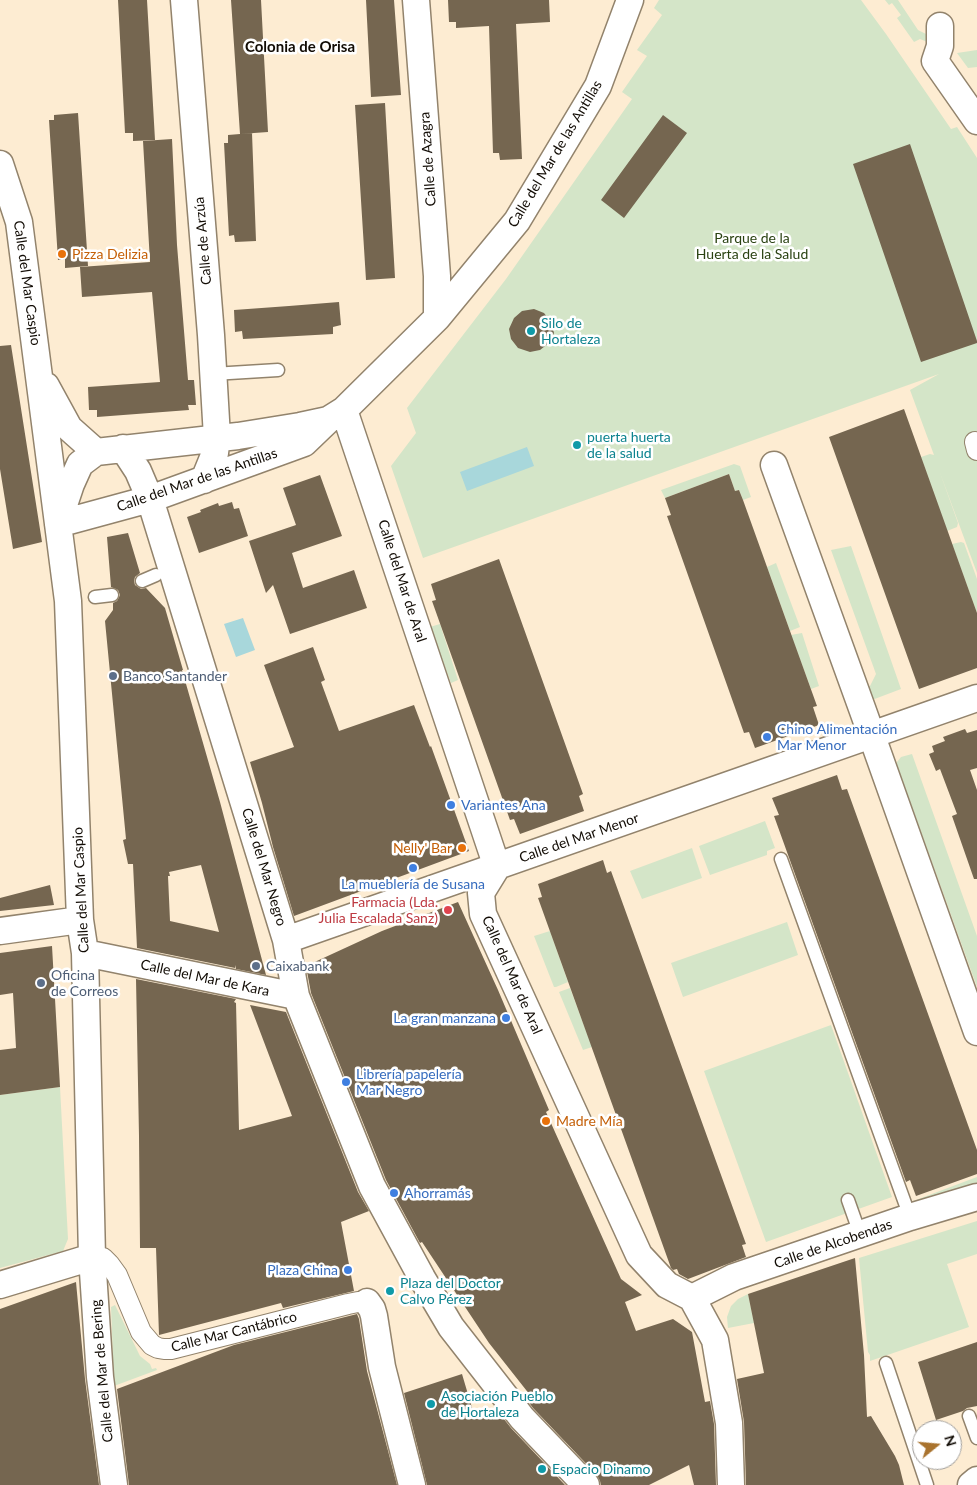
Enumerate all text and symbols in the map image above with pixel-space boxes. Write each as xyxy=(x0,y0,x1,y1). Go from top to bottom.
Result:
district label: Colonia de Orisa xyxy=(245,38,355,56)
street label: Calle del Mar de las Antillas xyxy=(504,77,606,231)
street label: Calle de Azagra xyxy=(416,111,440,207)
street label: Calle de Arzúa xyxy=(191,196,215,286)
street label: Calle del Mar Caspio xyxy=(10,219,44,347)
park label: Parque de la Huerta de la Salud xyxy=(696,230,808,262)
place label: Pizza Delizia xyxy=(72,246,148,262)
marker: Pizza Delizia xyxy=(56,248,68,260)
place label: Silo de Hortaleza xyxy=(541,315,600,348)
marker: Silo de Hortaleza xyxy=(525,325,537,337)
place label: puerta huerta de la salud xyxy=(587,429,671,462)
marker: puerta huerta de la salud xyxy=(571,439,583,451)
street label: Calle del Mar de las Antillas xyxy=(115,445,279,515)
street label: Calle del Mar de Aral xyxy=(374,518,430,644)
place label: Banco Santander xyxy=(123,668,227,684)
marker: Banco Santander xyxy=(107,670,119,682)
place label: Chino Alimentación Mar Menor xyxy=(777,721,897,754)
marker: Chino Alimentación Mar Menor xyxy=(761,731,773,743)
place label: Variantes Ana xyxy=(461,797,546,813)
marker: Variantes Ana xyxy=(445,799,457,811)
street label: Calle del Mar Negro xyxy=(238,806,290,928)
street label: Calle del Mar Menor xyxy=(517,810,641,866)
street label: Calle del Mar Caspio xyxy=(69,827,93,953)
place label: Nelly' Bar xyxy=(393,840,452,856)
marker: Nelly' Bar xyxy=(456,842,468,854)
marker: La mueblería de Susana xyxy=(407,862,419,874)
place label: La mueblería de Susana xyxy=(341,876,485,892)
place label: Farmacia (Lda. Julia Escalada Sanz) xyxy=(319,894,438,926)
marker: Farmacia (Lda. Julia Escalada Sanz) xyxy=(442,904,454,916)
street label: Calle del Mar de Aral xyxy=(478,913,546,1037)
street label: Calle del Mar de Kara xyxy=(139,956,271,1000)
place label: Caixabank xyxy=(266,958,329,974)
marker: Caixabank xyxy=(250,960,262,972)
place label: Oficina de Correos xyxy=(51,967,118,1000)
marker: Oficina de Correos xyxy=(35,977,47,989)
place label: La gran manzana xyxy=(393,1010,496,1026)
marker: La gran manzana xyxy=(500,1012,512,1024)
place label: Librería papelería Mar Negro xyxy=(356,1066,462,1098)
marker: Librería papelería Mar Negro xyxy=(340,1076,352,1088)
place label: Madre Mía xyxy=(556,1113,623,1129)
marker: Madre Mía xyxy=(540,1115,552,1127)
place label: Ahorramás xyxy=(404,1185,471,1201)
marker: Ahorramás xyxy=(388,1187,400,1199)
street label: Calle de Alcobendas xyxy=(772,1216,894,1272)
place label: Plaza China xyxy=(267,1262,338,1278)
marker: Plaza China xyxy=(342,1264,354,1276)
place label: Plaza del Doctor Calvo Pérez xyxy=(400,1275,501,1308)
marker: Plaza del Doctor Calvo Pérez xyxy=(384,1285,396,1297)
street label: Calle del Mar de Bering xyxy=(87,1299,117,1443)
street label: Calle Mar Cantábrico xyxy=(169,1308,299,1356)
place label: Asociación Pueblo de Hortaleza xyxy=(441,1388,553,1420)
marker: Asociación Pueblo de Hortaleza xyxy=(425,1398,437,1410)
north arrow xyxy=(912,1420,962,1470)
text: N xyxy=(941,1433,961,1448)
place label: Espacio Dinamo xyxy=(552,1461,650,1477)
marker: Espacio Dinamo xyxy=(536,1463,548,1475)

